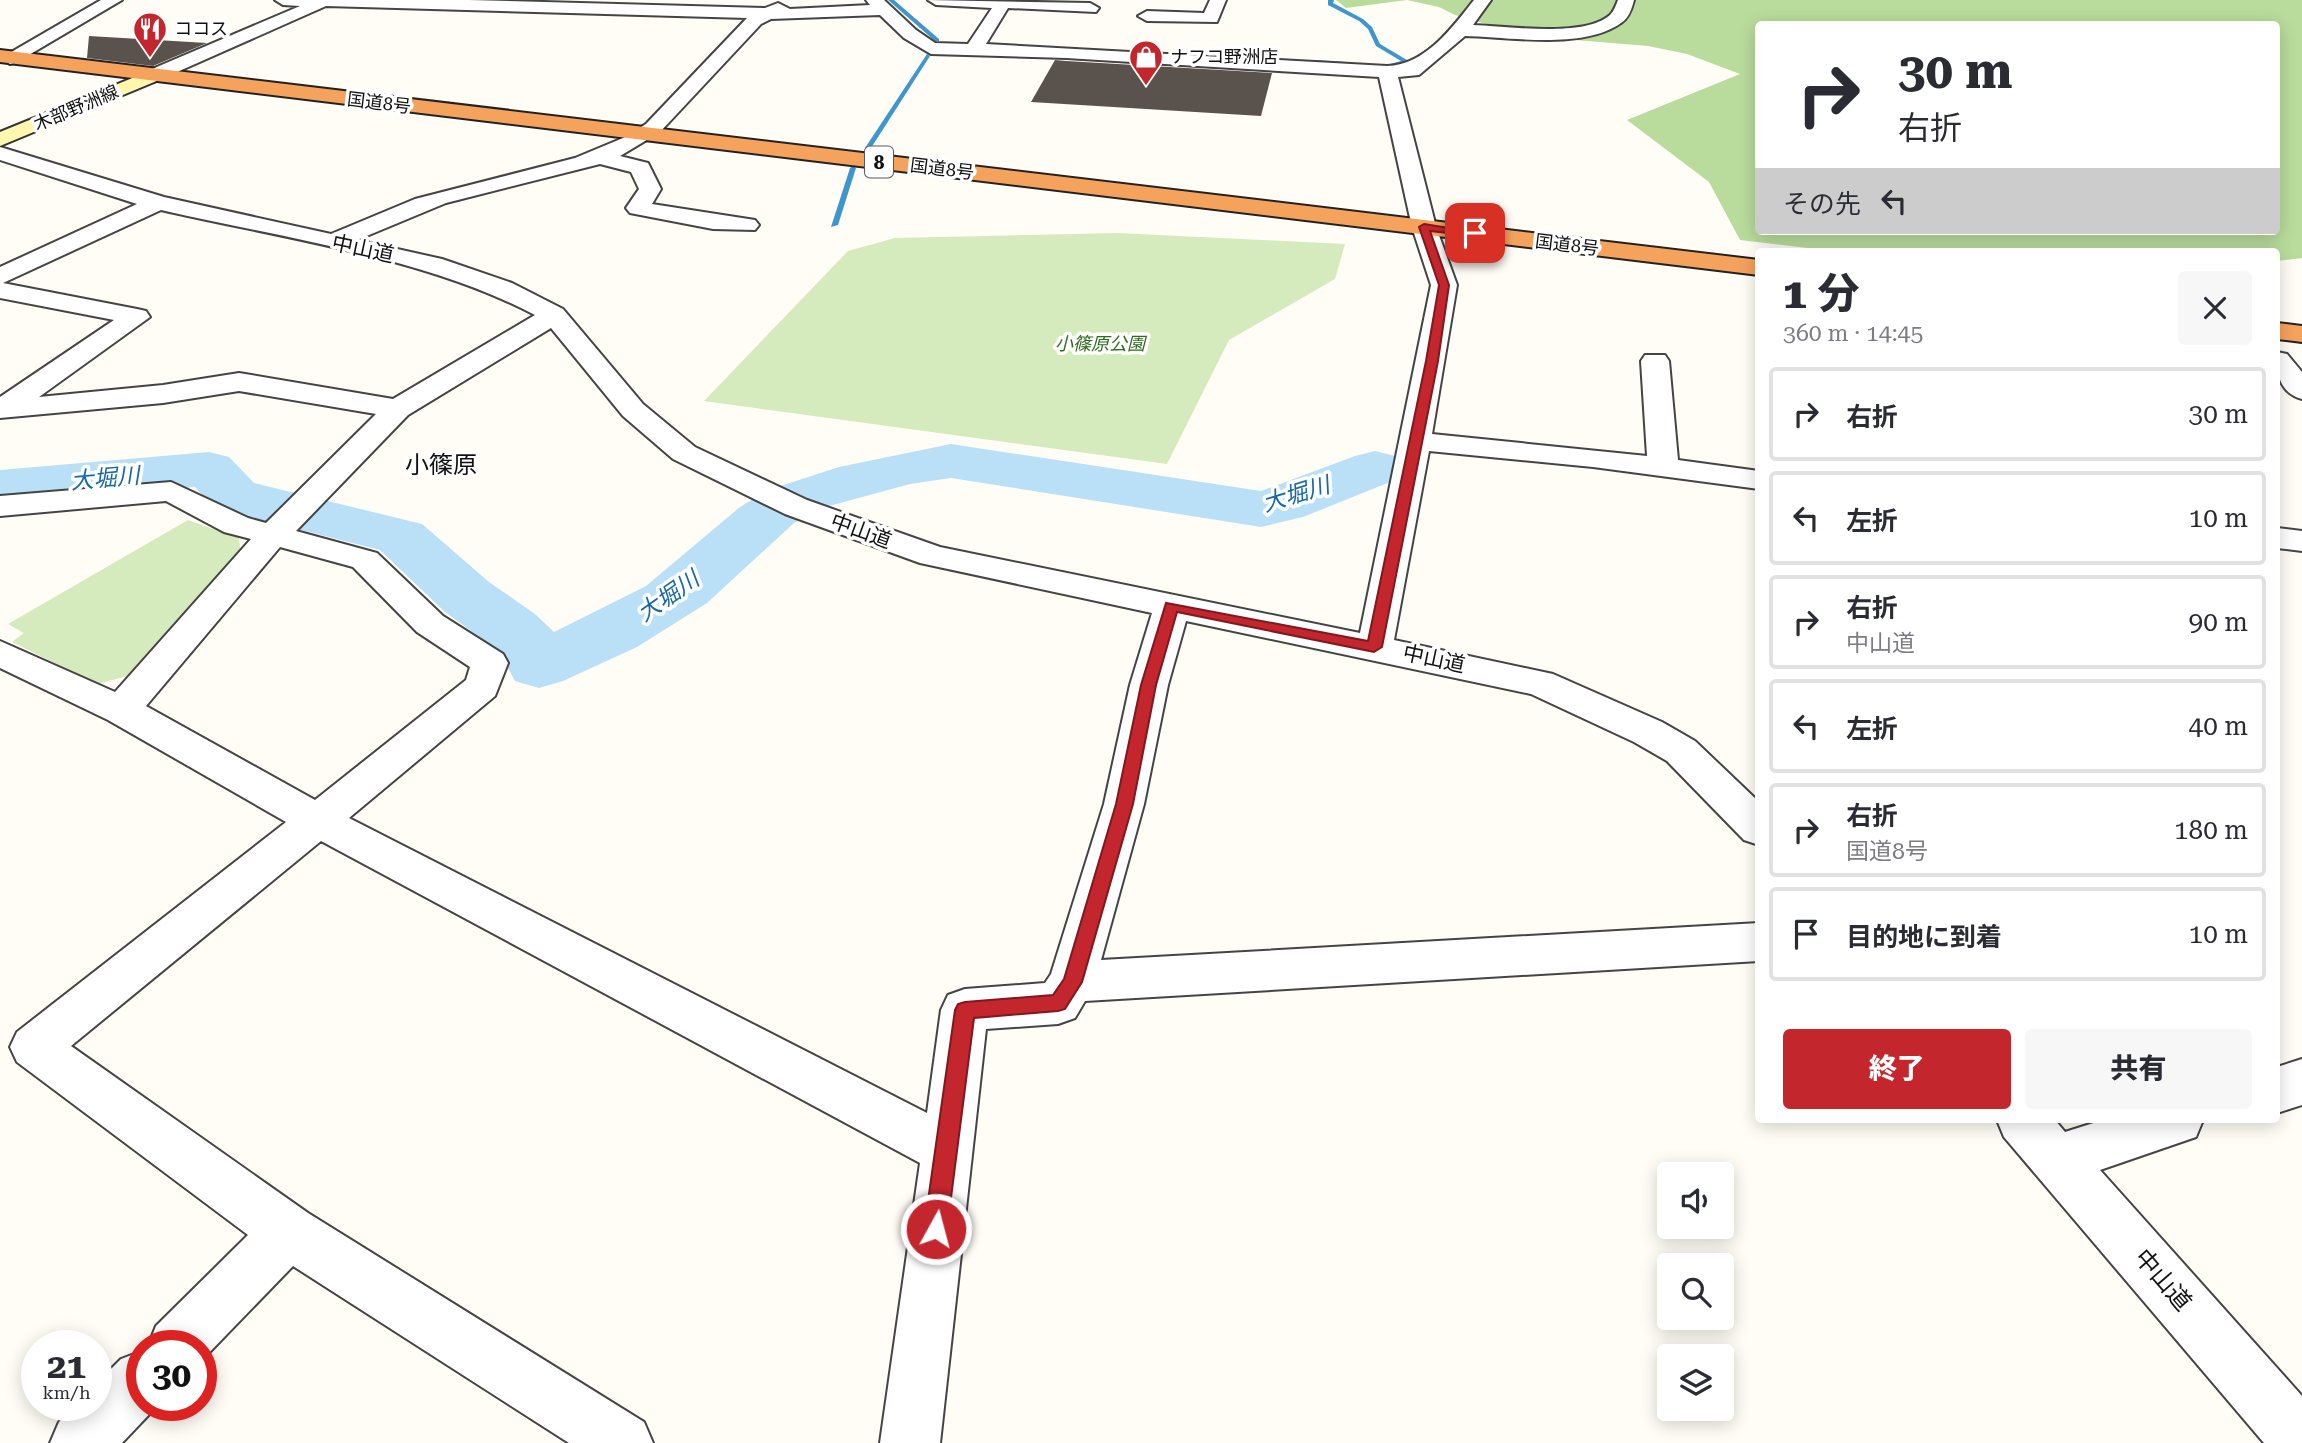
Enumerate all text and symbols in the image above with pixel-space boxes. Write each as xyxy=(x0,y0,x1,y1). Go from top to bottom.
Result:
restaurant icon: ココス xyxy=(131,10,169,59)
place label: ココス xyxy=(174,18,228,39)
shop icon: ナフコ野洲店 xyxy=(1127,38,1165,87)
text: 30 m xyxy=(1898,43,2013,100)
place label: ナフコ野洲店 xyxy=(1170,46,1278,67)
icon: right xyxy=(1783,49,1874,140)
street label: 木部野洲線 xyxy=(30,80,121,135)
street label: 国道8号 xyxy=(346,88,412,117)
text: 右折 xyxy=(1898,109,1962,147)
road number: 8 xyxy=(865,146,893,178)
street label: 国道8号 xyxy=(909,154,975,183)
icon: left xyxy=(1875,182,1913,220)
text: その先 xyxy=(1783,189,1861,219)
pin xyxy=(1445,203,1505,263)
icon: arrive xyxy=(1456,214,1494,252)
street label: 国道8号 xyxy=(1534,230,1600,259)
street label: 中山道 xyxy=(330,231,396,267)
text: 1 分 xyxy=(1783,269,1859,318)
button: close xyxy=(2178,271,2252,345)
text: 360 m · 14:45 xyxy=(1783,320,1923,347)
park label: 小篠原公園 xyxy=(1055,333,1148,354)
icon: right xyxy=(1787,395,1825,433)
text: 30 m xyxy=(2189,399,2248,429)
text: 右折 xyxy=(1846,402,1898,432)
district label: 小篠原 xyxy=(405,451,477,479)
water label: 大堀川 xyxy=(69,462,144,495)
water label: 大堀川 xyxy=(1259,471,1336,517)
icon: left xyxy=(1787,499,1825,537)
text: 10 m xyxy=(2189,503,2248,533)
text: 左折 xyxy=(1846,506,1898,536)
street label: 中山道 xyxy=(827,509,895,553)
water label: 大堀川 xyxy=(632,564,707,627)
text: 右折 xyxy=(1846,593,1898,623)
icon: right xyxy=(1787,603,1825,641)
text: 90 m xyxy=(2189,607,2248,637)
text: 中山道 xyxy=(1846,630,1915,657)
street label: 中山道 xyxy=(1401,641,1467,677)
icon: left xyxy=(1787,707,1825,745)
text: 40 m xyxy=(2189,711,2248,741)
text: 左折 xyxy=(1846,714,1898,744)
text: 右折 xyxy=(1846,801,1898,831)
icon: right xyxy=(1787,811,1825,849)
text: 180 m xyxy=(2174,815,2248,845)
text: 国道8号 xyxy=(1846,838,1928,865)
icon: arrive xyxy=(1787,915,1825,953)
text: 10 m xyxy=(2189,919,2248,949)
text: 目的地に到着 xyxy=(1846,922,2002,952)
button: 終了 xyxy=(1783,1029,2011,1109)
button: 共有 xyxy=(2025,1029,2252,1109)
map controls xyxy=(1657,1162,1734,1421)
button: sound xyxy=(1657,1162,1734,1239)
position arrow xyxy=(899,1192,973,1266)
street label: 中山道 xyxy=(2129,1244,2197,1316)
button: search xyxy=(1657,1253,1734,1330)
speed limit sign: 30 xyxy=(126,1330,217,1421)
button: layers xyxy=(1657,1344,1734,1421)
text: 21 xyxy=(47,1346,86,1387)
text: km/h xyxy=(42,1382,91,1403)

